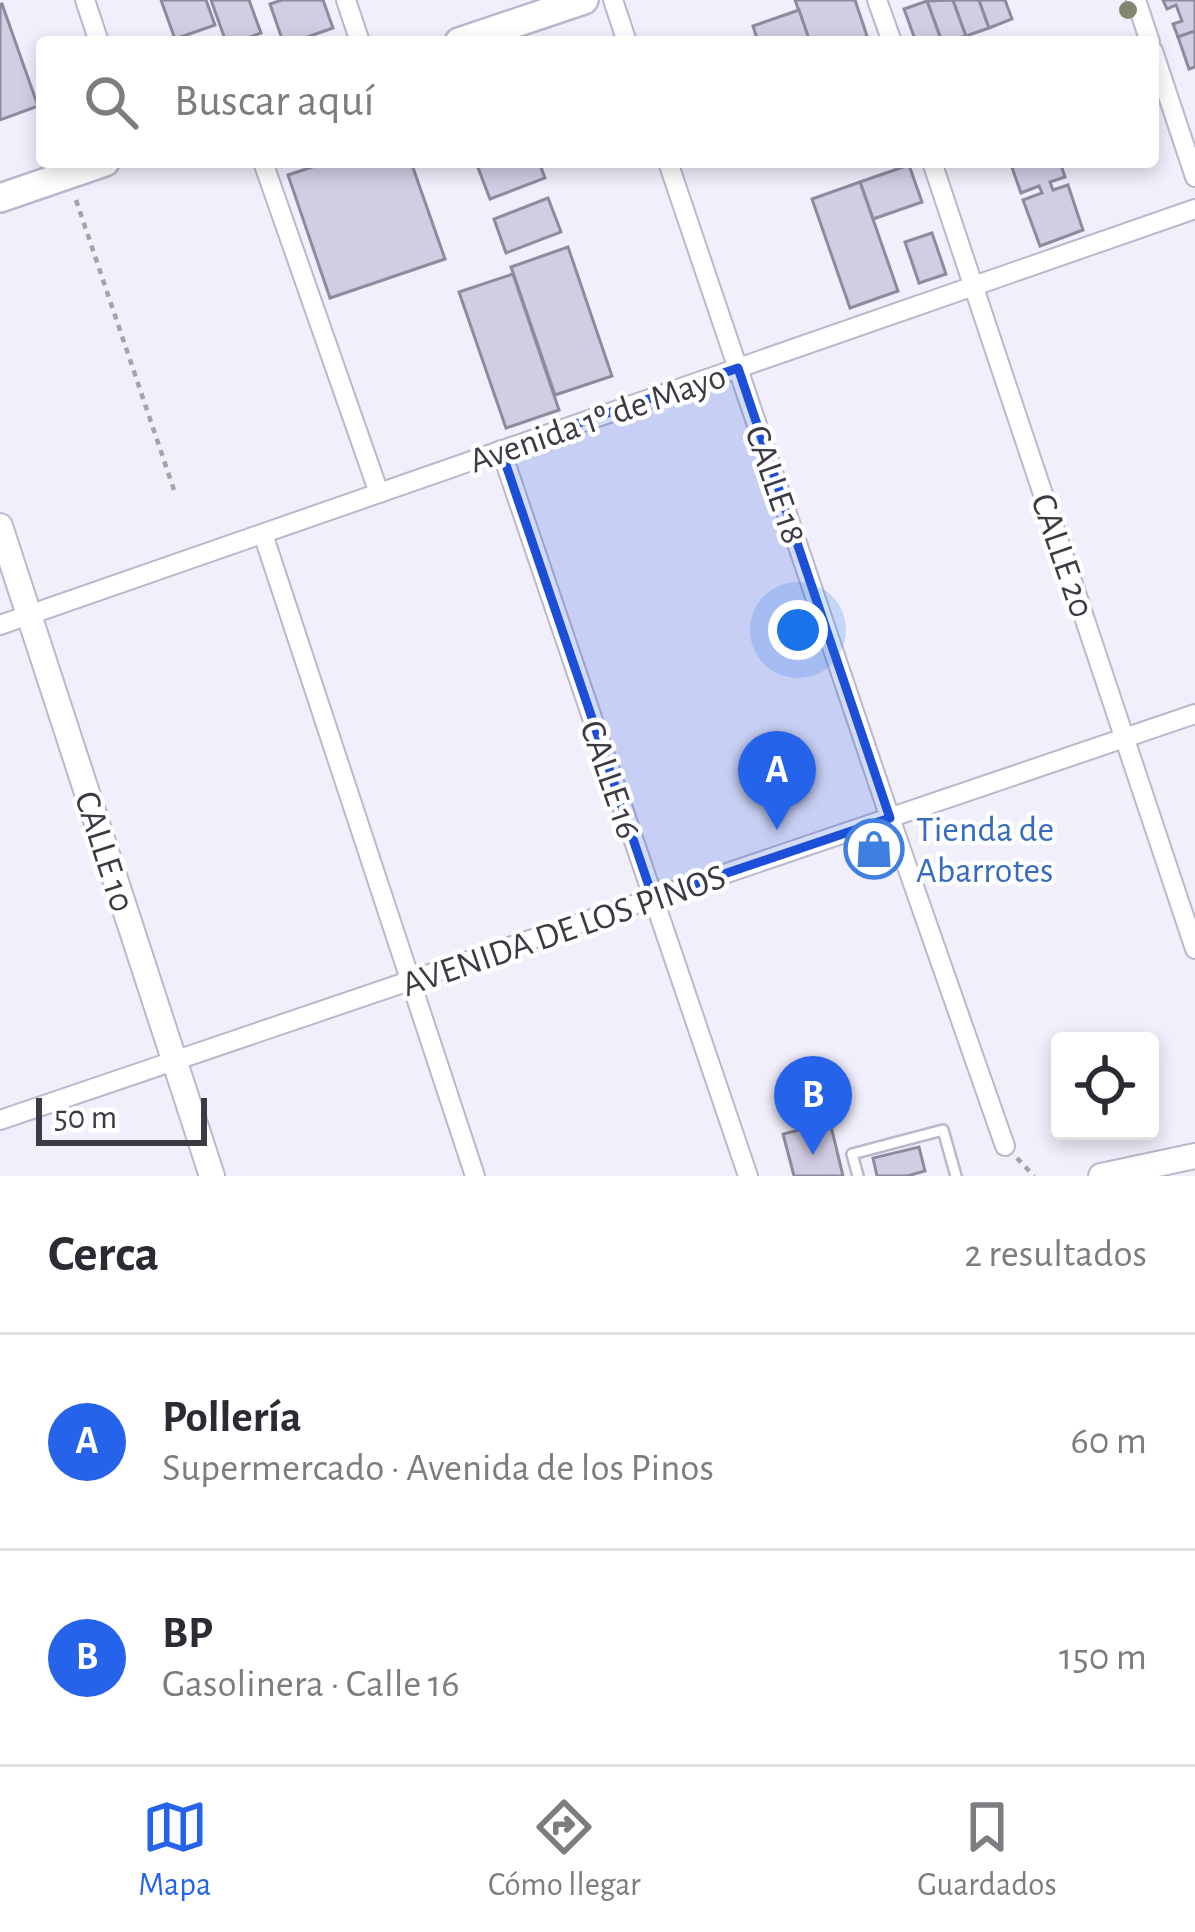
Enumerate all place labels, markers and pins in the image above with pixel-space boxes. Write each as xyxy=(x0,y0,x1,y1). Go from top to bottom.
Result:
pin: A xyxy=(738,731,816,830)
place label: Tienda de Abarrotes xyxy=(916,812,1054,889)
shop icon: Tienda de Abarrotes xyxy=(843,818,905,880)
pin: B xyxy=(774,1056,852,1155)

